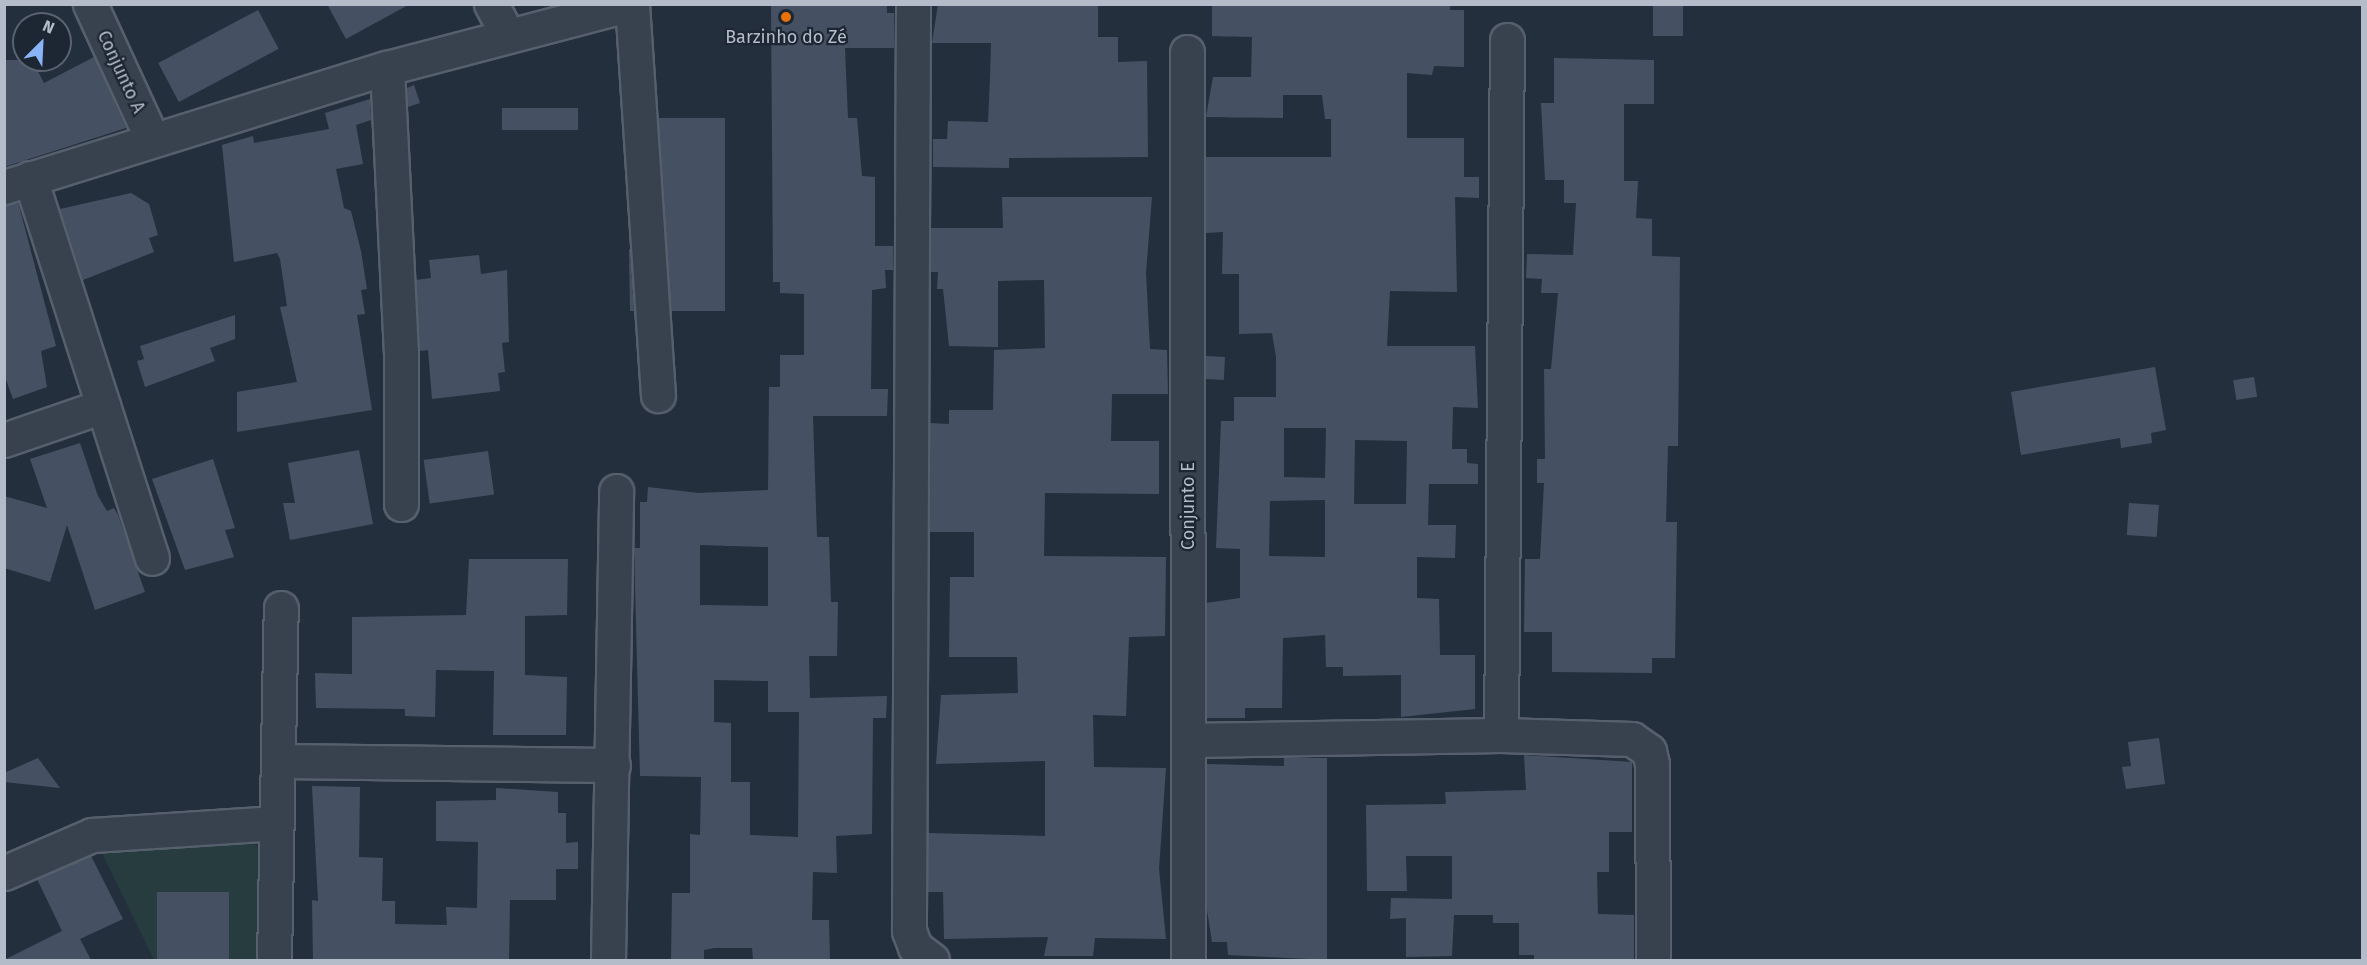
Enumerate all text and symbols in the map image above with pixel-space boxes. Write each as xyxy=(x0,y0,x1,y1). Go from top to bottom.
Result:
marker: Barzinho do Zé xyxy=(779,10,793,24)
north arrow xyxy=(12,12,72,72)
text: N xyxy=(40,16,57,38)
place label: Barzinho do Zé xyxy=(725,26,847,48)
street label: Conjunto A xyxy=(92,27,150,117)
street label: Conjunto E xyxy=(1177,462,1199,550)

